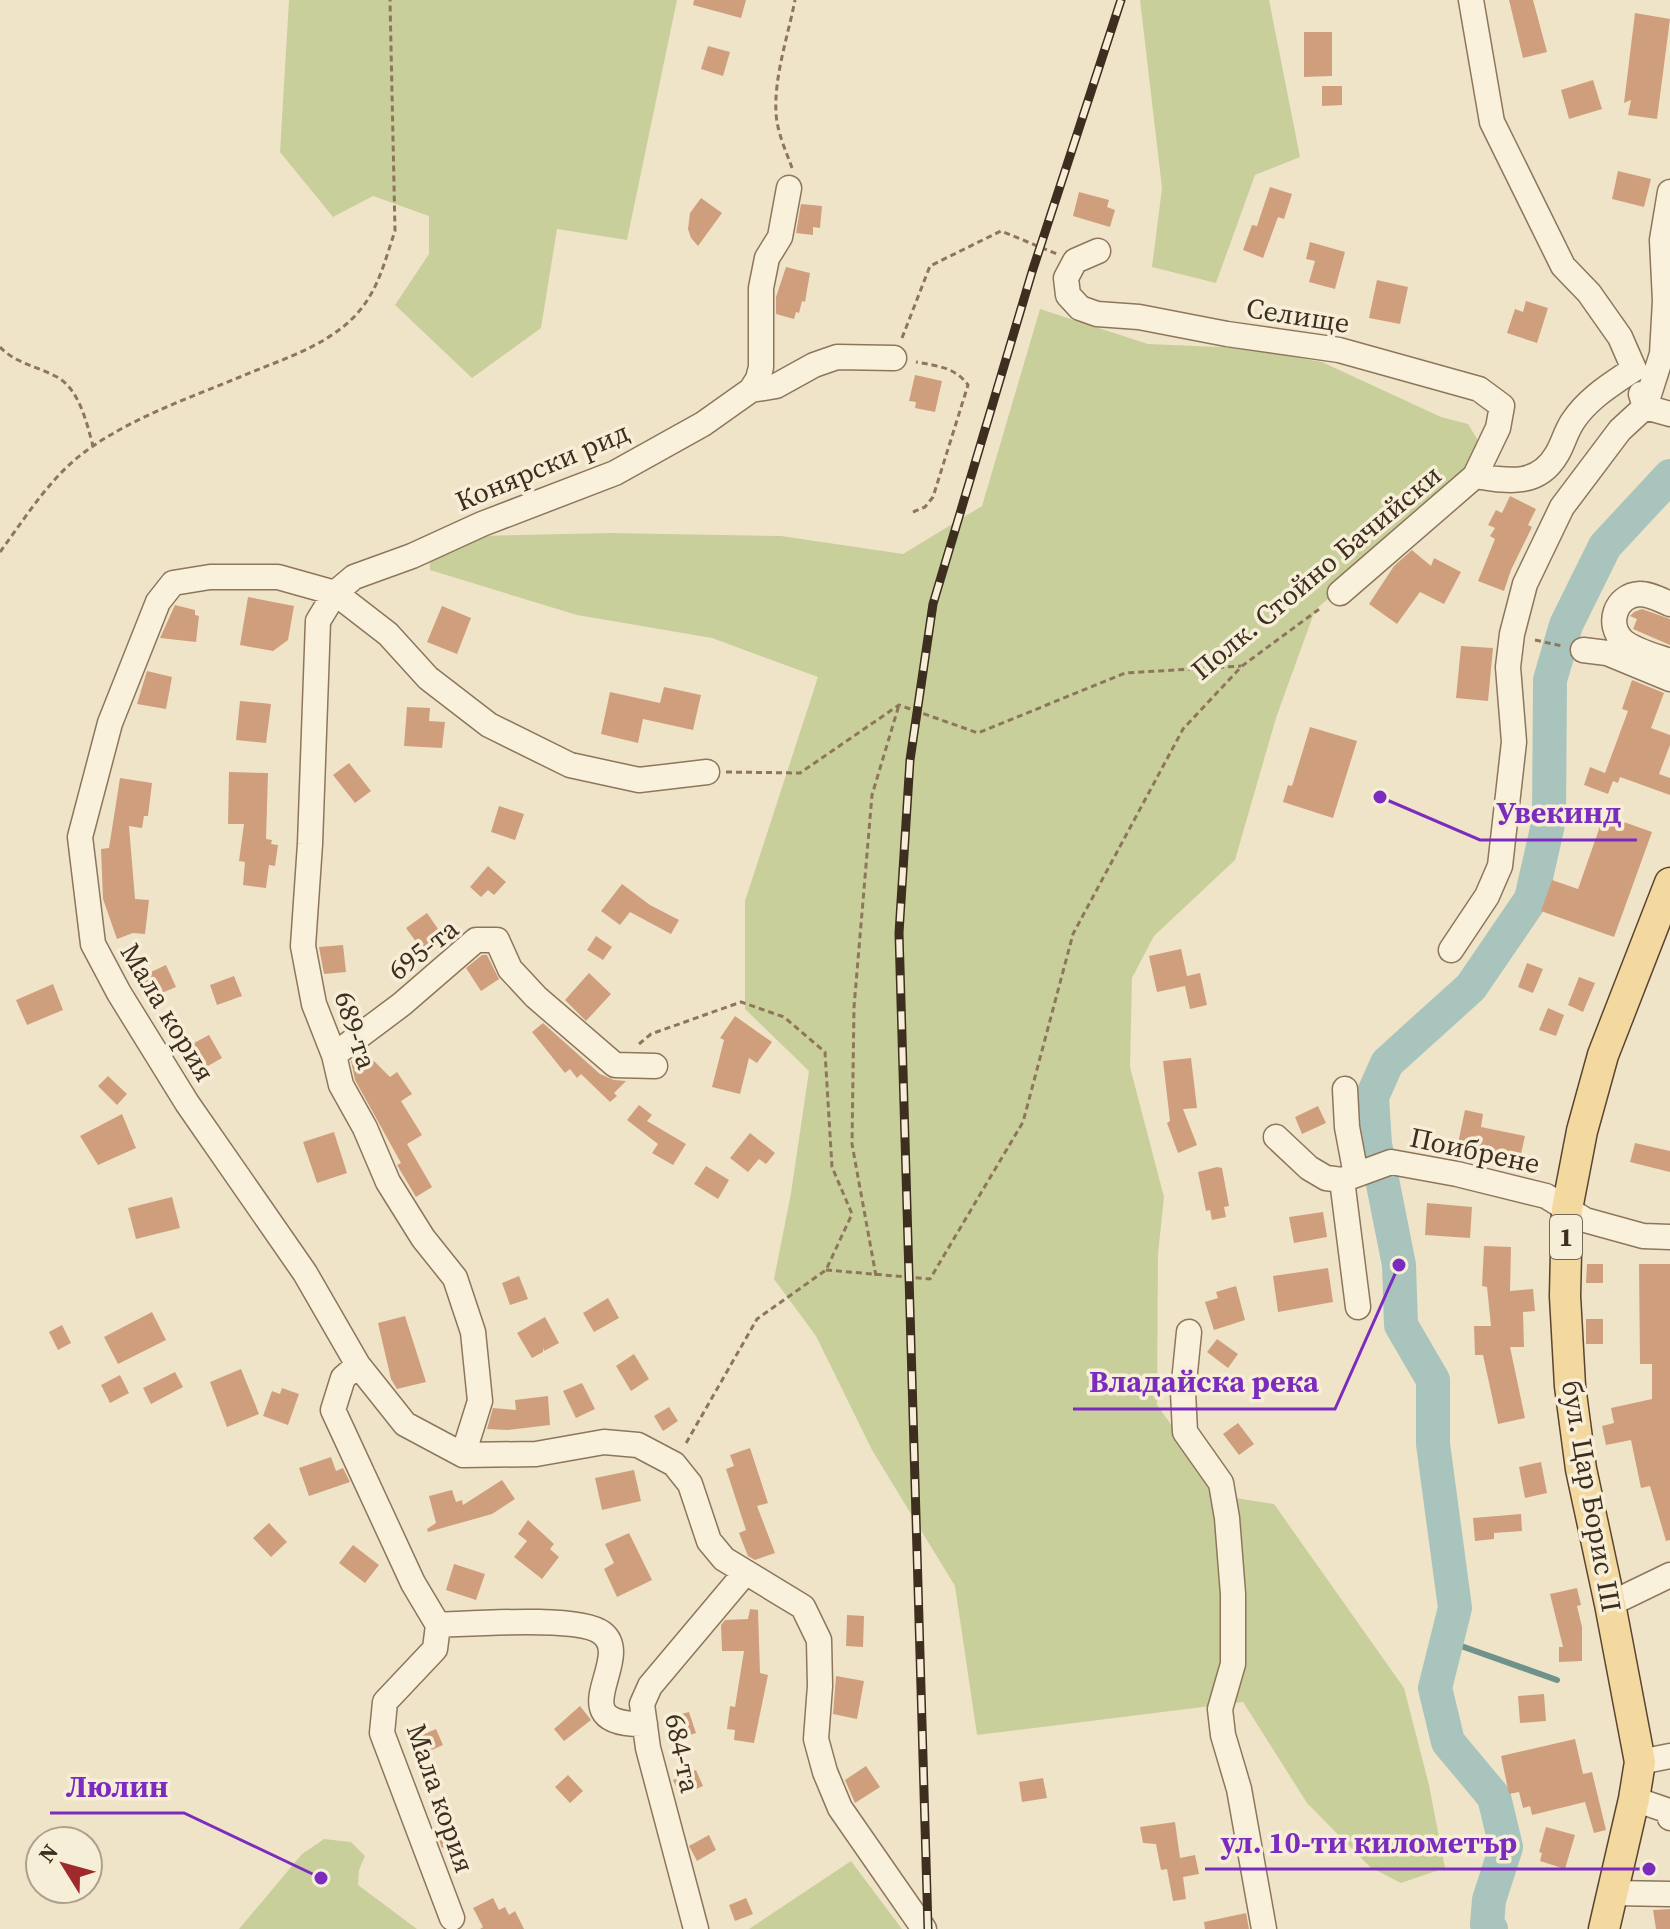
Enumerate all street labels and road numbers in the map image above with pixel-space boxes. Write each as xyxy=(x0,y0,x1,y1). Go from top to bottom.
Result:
street label: Селище xyxy=(1244,288,1352,342)
street label: Конярски рид xyxy=(449,412,635,520)
street label: Полк. Стойно Бачийски xyxy=(1183,456,1449,688)
street label: 695-та xyxy=(380,909,467,989)
street label: Мала кория xyxy=(112,936,224,1088)
street label: 689-та xyxy=(326,986,387,1075)
street label: Поибрене xyxy=(1407,1118,1543,1182)
road number: 1 xyxy=(1550,1215,1582,1259)
street label: бул. Цар Борис III xyxy=(1553,1377,1631,1615)
street label: 684-та xyxy=(656,1710,710,1797)
street label: Мала кория xyxy=(398,1718,484,1878)

